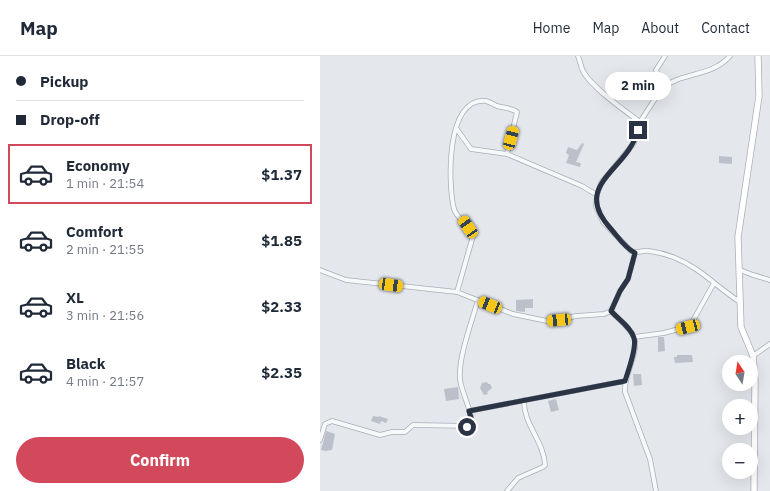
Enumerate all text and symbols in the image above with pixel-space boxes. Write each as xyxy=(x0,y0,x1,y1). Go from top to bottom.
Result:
text: Map xyxy=(20,16,58,40)
text: Home xyxy=(533,19,570,37)
text: Map xyxy=(592,19,619,37)
text: About xyxy=(641,19,679,37)
text: Contact xyxy=(701,19,750,37)
text: Pickup xyxy=(40,72,88,91)
callout: 2 min xyxy=(605,72,671,100)
text: 2 min xyxy=(621,77,655,94)
text: Drop-off xyxy=(40,110,100,129)
route end xyxy=(629,121,647,139)
car xyxy=(502,125,520,151)
icon: car xyxy=(18,156,54,192)
text: Economy xyxy=(66,156,130,175)
text: $1.37 xyxy=(261,165,302,184)
text: 1 min · 21:54 xyxy=(66,175,144,192)
car xyxy=(456,214,480,240)
icon: car xyxy=(18,222,54,258)
text: Comfort xyxy=(66,222,123,241)
text: $1.85 xyxy=(261,231,302,250)
text: 2 min · 21:55 xyxy=(66,241,144,258)
car xyxy=(378,277,404,293)
icon: car xyxy=(18,288,54,324)
text: XL xyxy=(66,288,84,307)
car xyxy=(477,295,503,315)
text: $2.33 xyxy=(261,297,302,316)
text: 3 min · 21:56 xyxy=(66,307,144,324)
car xyxy=(547,313,571,327)
car xyxy=(675,318,701,336)
icon: car xyxy=(18,354,54,390)
text: Black xyxy=(66,354,106,373)
north arrow xyxy=(722,355,758,391)
map controls xyxy=(722,355,758,479)
text: $2.35 xyxy=(261,363,302,382)
text: 4 min · 21:57 xyxy=(66,373,144,390)
button: + xyxy=(722,399,758,435)
route start xyxy=(458,418,476,436)
button: Confirm xyxy=(16,437,304,483)
button: − xyxy=(722,443,758,479)

